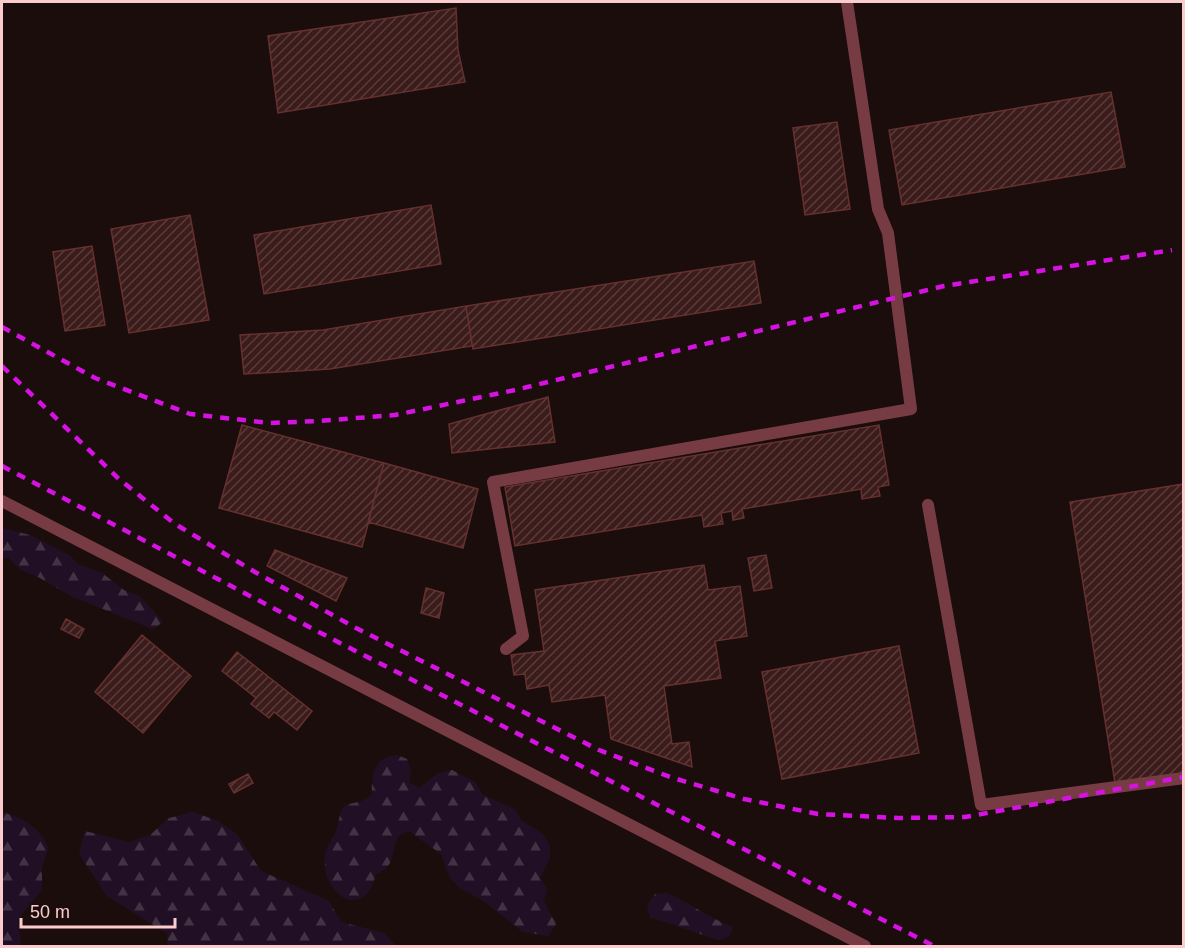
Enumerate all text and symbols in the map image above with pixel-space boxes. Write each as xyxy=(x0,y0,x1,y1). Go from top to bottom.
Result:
scale bar xyxy=(21,891,176,929)
text: 50 m xyxy=(30,902,70,922)

